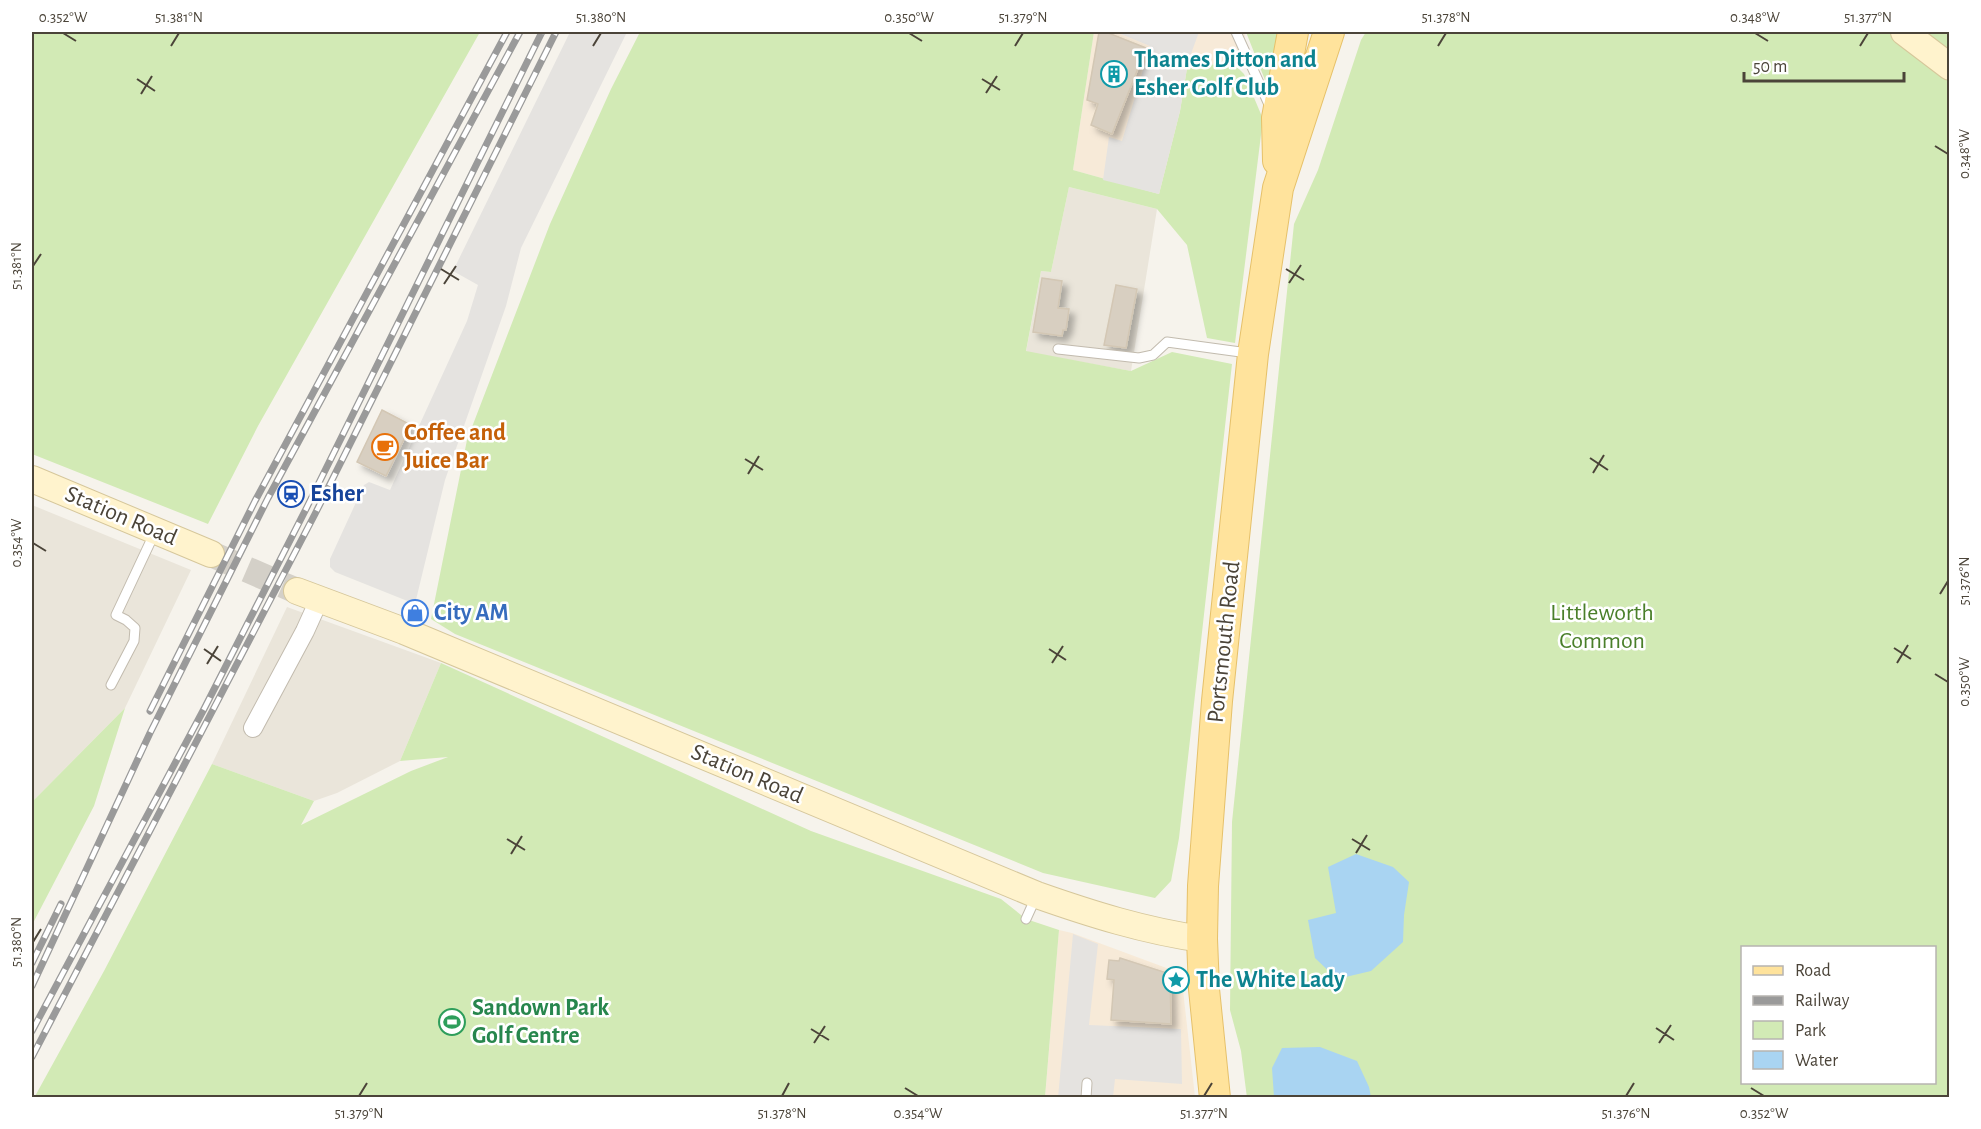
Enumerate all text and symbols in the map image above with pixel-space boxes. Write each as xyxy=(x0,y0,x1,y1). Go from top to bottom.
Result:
text: 0.352°W xyxy=(39,10,88,25)
text: 51.381°N xyxy=(155,10,203,25)
text: 51.380°N xyxy=(576,10,626,25)
text: 0.350°W xyxy=(884,10,934,25)
text: 51.379°N xyxy=(999,10,1048,25)
text: 51.378°N xyxy=(1421,10,1471,25)
text: 0.348°W xyxy=(1730,10,1781,25)
text: 51.377°N xyxy=(1844,10,1892,25)
scale bar xyxy=(1744,45,1904,83)
place label: Thames Ditton and Esher Golf Club xyxy=(1134,48,1317,100)
text: 50 m xyxy=(1753,58,1787,76)
building icon: Thames Ditton and Esher Golf Club xyxy=(1099,59,1129,89)
text: 0.348°W xyxy=(1957,128,1972,179)
text: 51.381°N xyxy=(9,242,24,290)
place label: Coffee and Juice Bar xyxy=(404,421,506,473)
cafe icon: Coffee and Juice Bar xyxy=(370,432,400,462)
station icon: Esher xyxy=(276,479,306,509)
street label: Station Road xyxy=(61,482,181,550)
place label: Esher xyxy=(310,482,365,506)
text: 0.354°W xyxy=(9,518,24,568)
text: 51.376°N xyxy=(1957,557,1972,606)
street label: Portsmouth Road xyxy=(1204,560,1244,724)
shop icon: City AM xyxy=(400,598,430,628)
place label: City AM xyxy=(434,601,509,625)
park label: Littleworth Common xyxy=(1550,601,1654,653)
text: 0.350°W xyxy=(1957,657,1972,707)
street label: Station Road xyxy=(687,740,807,808)
text: 51.380°N xyxy=(9,917,24,967)
legend xyxy=(1741,946,1936,1084)
text: Road xyxy=(1795,962,1831,980)
place icon: The White Lady xyxy=(1161,965,1191,995)
place label: The White Lady xyxy=(1196,968,1345,992)
text: Railway xyxy=(1795,992,1850,1010)
place label: Sandown Park Golf Centre xyxy=(472,996,609,1048)
sports icon: Sandown Park Golf Centre xyxy=(437,1007,467,1037)
text: Park xyxy=(1795,1022,1827,1040)
text: Water xyxy=(1795,1052,1838,1070)
text: 51.379°N xyxy=(335,1106,384,1121)
text: 51.378°N xyxy=(757,1106,807,1121)
text: 0.354°W xyxy=(893,1106,943,1121)
text: 51.377°N xyxy=(1180,1106,1228,1121)
text: 51.376°N xyxy=(1602,1106,1651,1121)
text: 0.352°W xyxy=(1740,1106,1789,1121)

